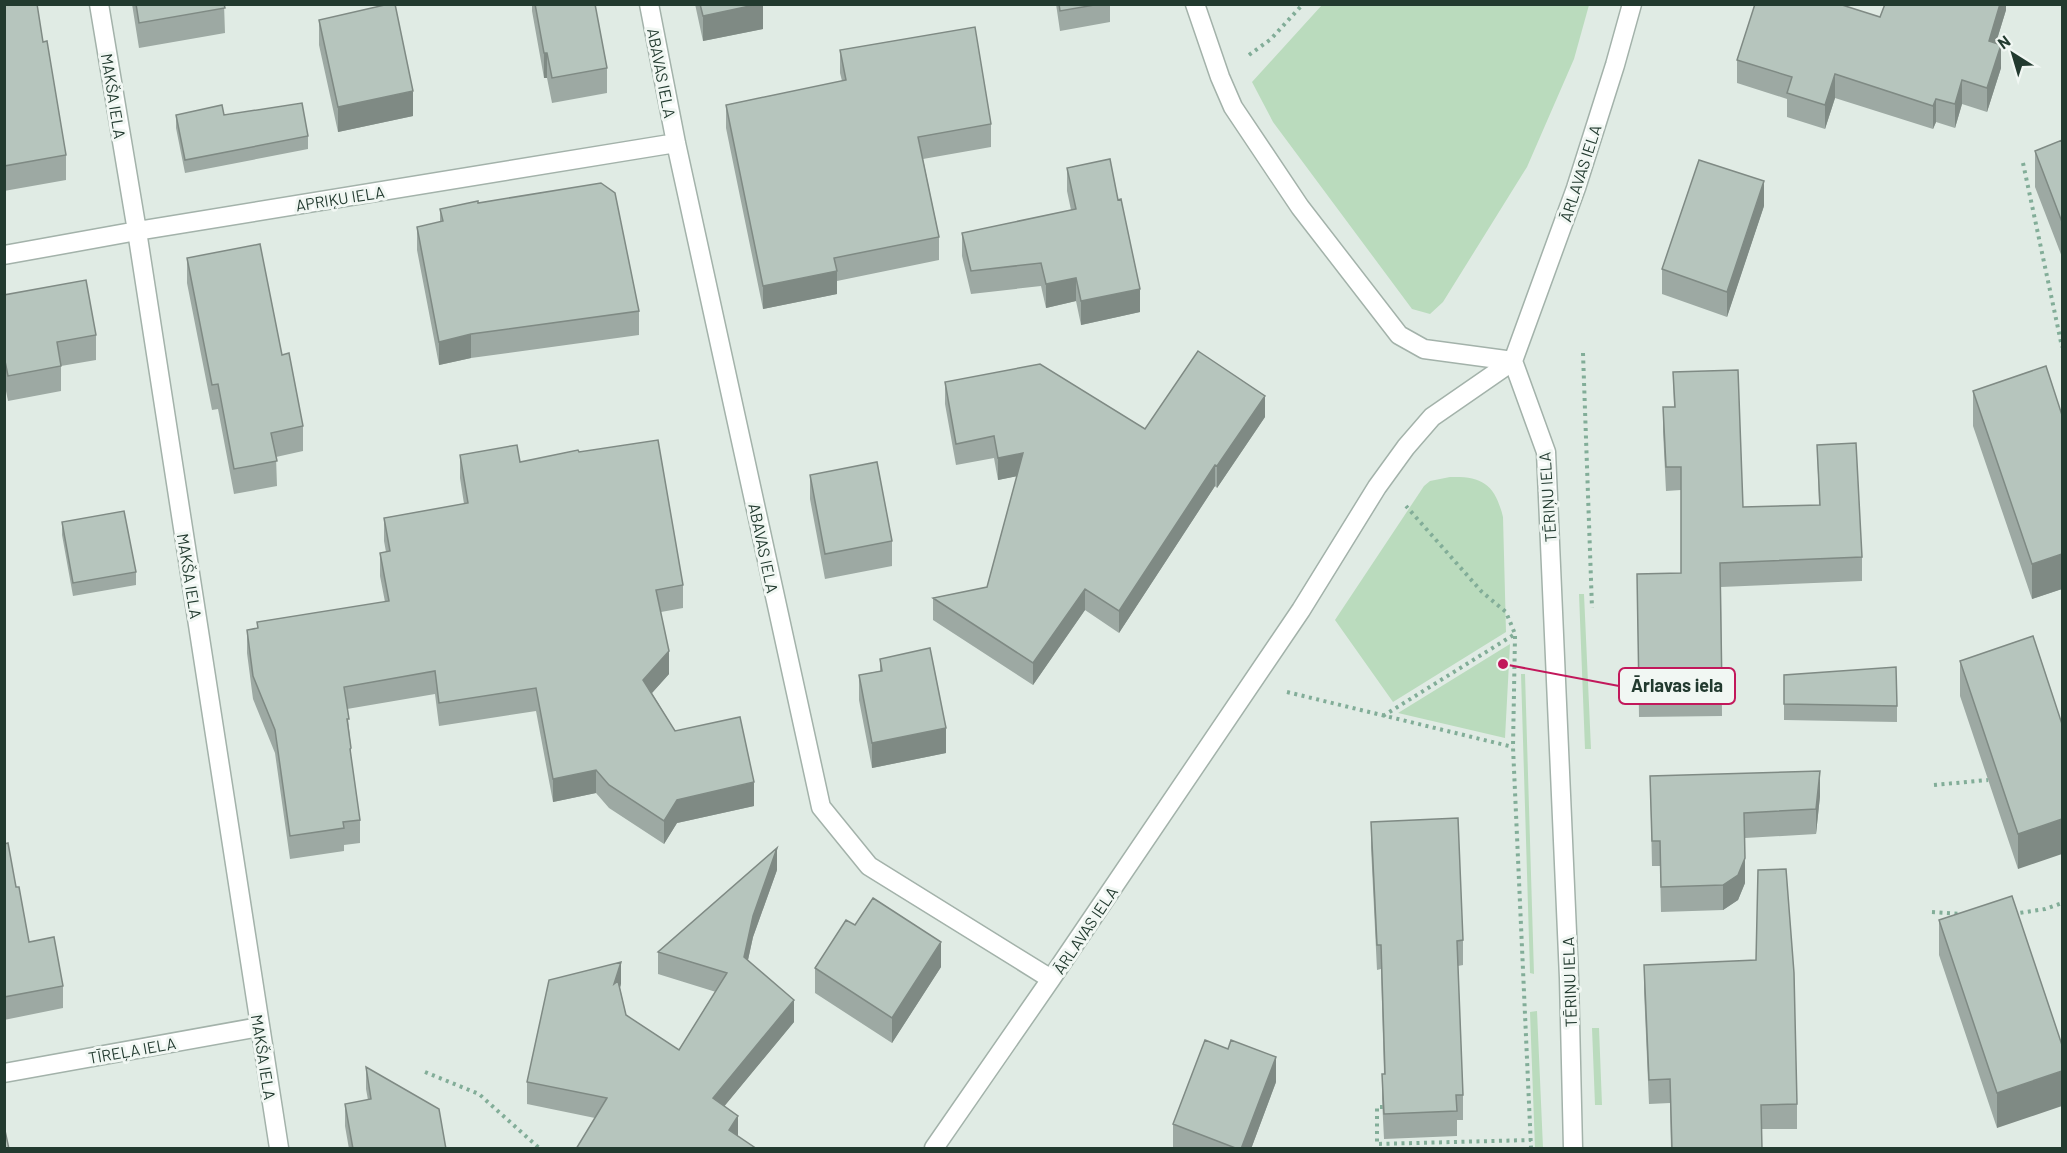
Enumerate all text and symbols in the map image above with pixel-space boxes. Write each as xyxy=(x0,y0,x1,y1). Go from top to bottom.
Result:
north arrow xyxy=(1983,24,2043,84)
street label: ABAVAS IELA xyxy=(644,26,680,120)
text: N xyxy=(1994,31,2014,52)
street label: MAKŠA IELA xyxy=(98,52,130,140)
street label: ĀRLAVAS IELA xyxy=(1555,122,1605,224)
street label: APRIĶU IELA xyxy=(294,182,386,214)
street label: TĒRIŅU IELA xyxy=(1534,451,1560,543)
street label: ABAVAS IELA xyxy=(745,501,783,595)
street label: MAKŠA IELA xyxy=(174,532,206,620)
callout: Ārlavas iela xyxy=(1619,668,1735,704)
text: Ārlavas iela xyxy=(1631,674,1723,696)
street label: ĀRLAVAS IELA xyxy=(1049,883,1121,977)
street label: TĒRIŅU IELA xyxy=(1558,936,1580,1028)
street label: MAKŠA IELA xyxy=(248,1013,280,1101)
street label: TĪREĻA IELA xyxy=(87,1033,178,1067)

